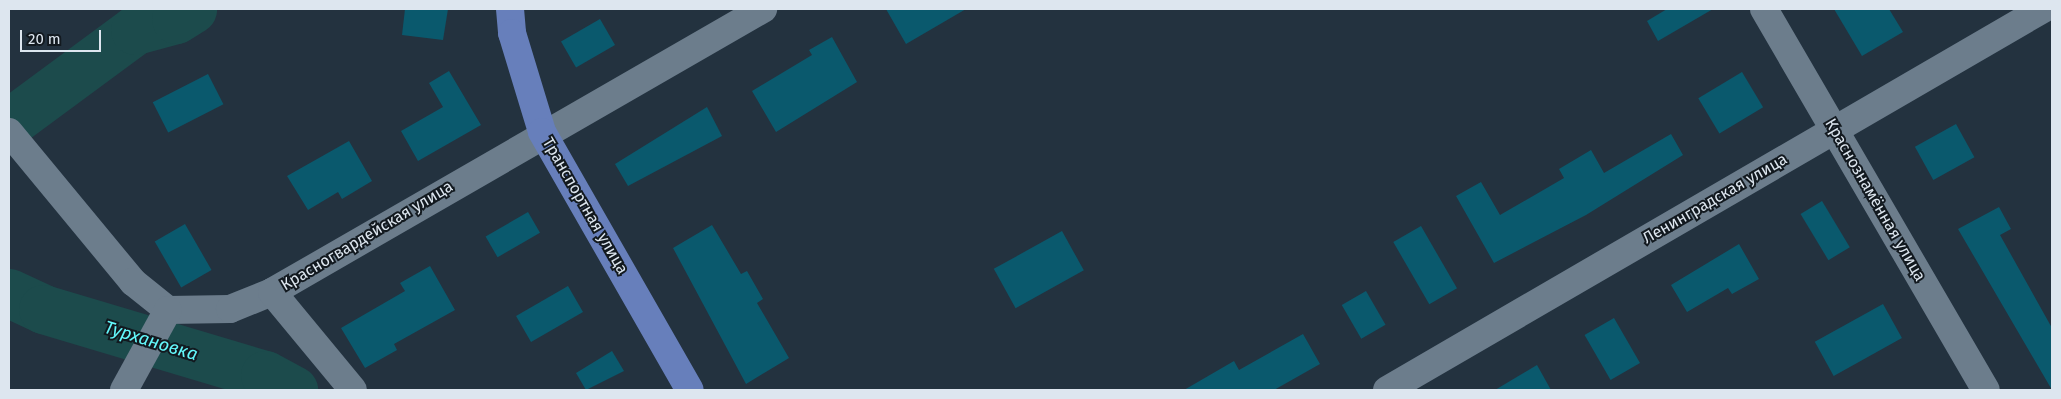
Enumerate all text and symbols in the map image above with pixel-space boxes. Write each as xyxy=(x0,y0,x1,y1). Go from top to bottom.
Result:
scale bar xyxy=(22,20,104,52)
text: 20 m xyxy=(28,30,61,48)
street label: Краснознамённая улица xyxy=(1821,115,1929,285)
street label: Транспортная улица xyxy=(538,134,632,278)
street label: Ленинградская улица xyxy=(1639,150,1791,248)
street label: Красногвардейская улица xyxy=(278,177,456,295)
water label: Турхановка xyxy=(102,317,200,365)

